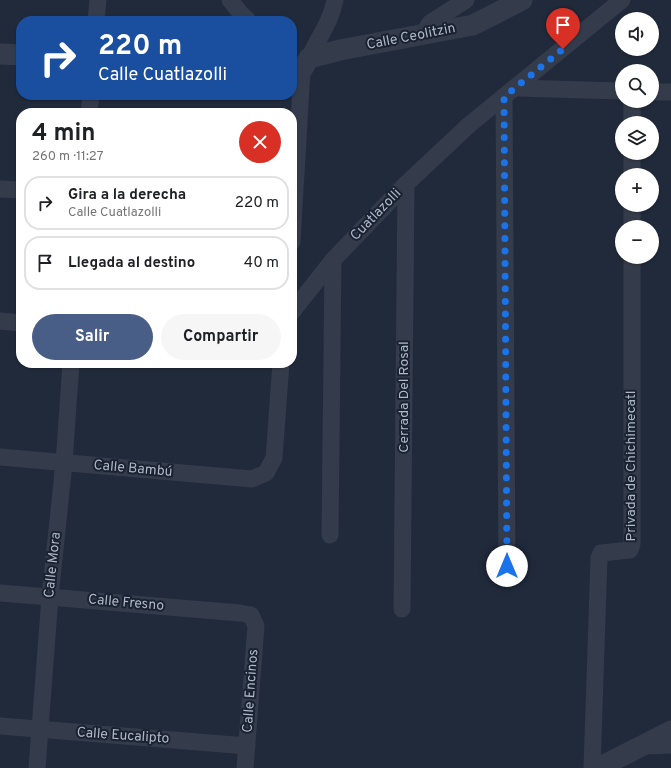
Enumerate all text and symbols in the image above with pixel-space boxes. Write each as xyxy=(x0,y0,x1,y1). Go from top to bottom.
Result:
pin xyxy=(546,8,580,49)
map controls xyxy=(615,12,659,264)
button: sound xyxy=(615,12,659,56)
icon: arrive xyxy=(552,14,574,36)
street label: Calle Ceolitzin xyxy=(365,20,457,54)
text: 220 m xyxy=(98,29,182,65)
icon: right xyxy=(32,32,84,84)
text: Calle Cuatlazolli xyxy=(98,64,227,87)
button: search xyxy=(615,64,659,108)
button: layers xyxy=(615,116,659,160)
text: 4 min xyxy=(32,119,95,149)
button: close xyxy=(239,121,281,163)
text: 260 m · 11:27 xyxy=(32,149,103,165)
button: + xyxy=(615,168,659,212)
street label: Cuatlazolli xyxy=(347,185,405,245)
text: Gira a la derecha xyxy=(68,186,186,205)
icon: right xyxy=(34,192,56,214)
text: 220 m xyxy=(235,194,279,213)
text: Calle Cuatlazolli xyxy=(68,205,161,221)
button: − xyxy=(615,220,659,264)
icon: arrive xyxy=(34,252,56,274)
text: Llegada al destino xyxy=(68,254,195,273)
text: 40 m xyxy=(244,254,279,273)
button: Salir xyxy=(32,314,153,360)
button: Compartir xyxy=(161,314,281,360)
street label: Cerrada Del Rosal xyxy=(396,341,413,453)
street label: Privada de Chichimecatl xyxy=(623,391,640,541)
street label: Calle Bambú xyxy=(93,457,173,481)
street label: Calle Mora xyxy=(41,531,65,599)
position arrow xyxy=(486,545,528,587)
street label: Calle Fresno xyxy=(87,591,165,615)
street label: Calle Encinos xyxy=(240,649,262,733)
street label: Calle Eucalipto xyxy=(76,724,170,748)

